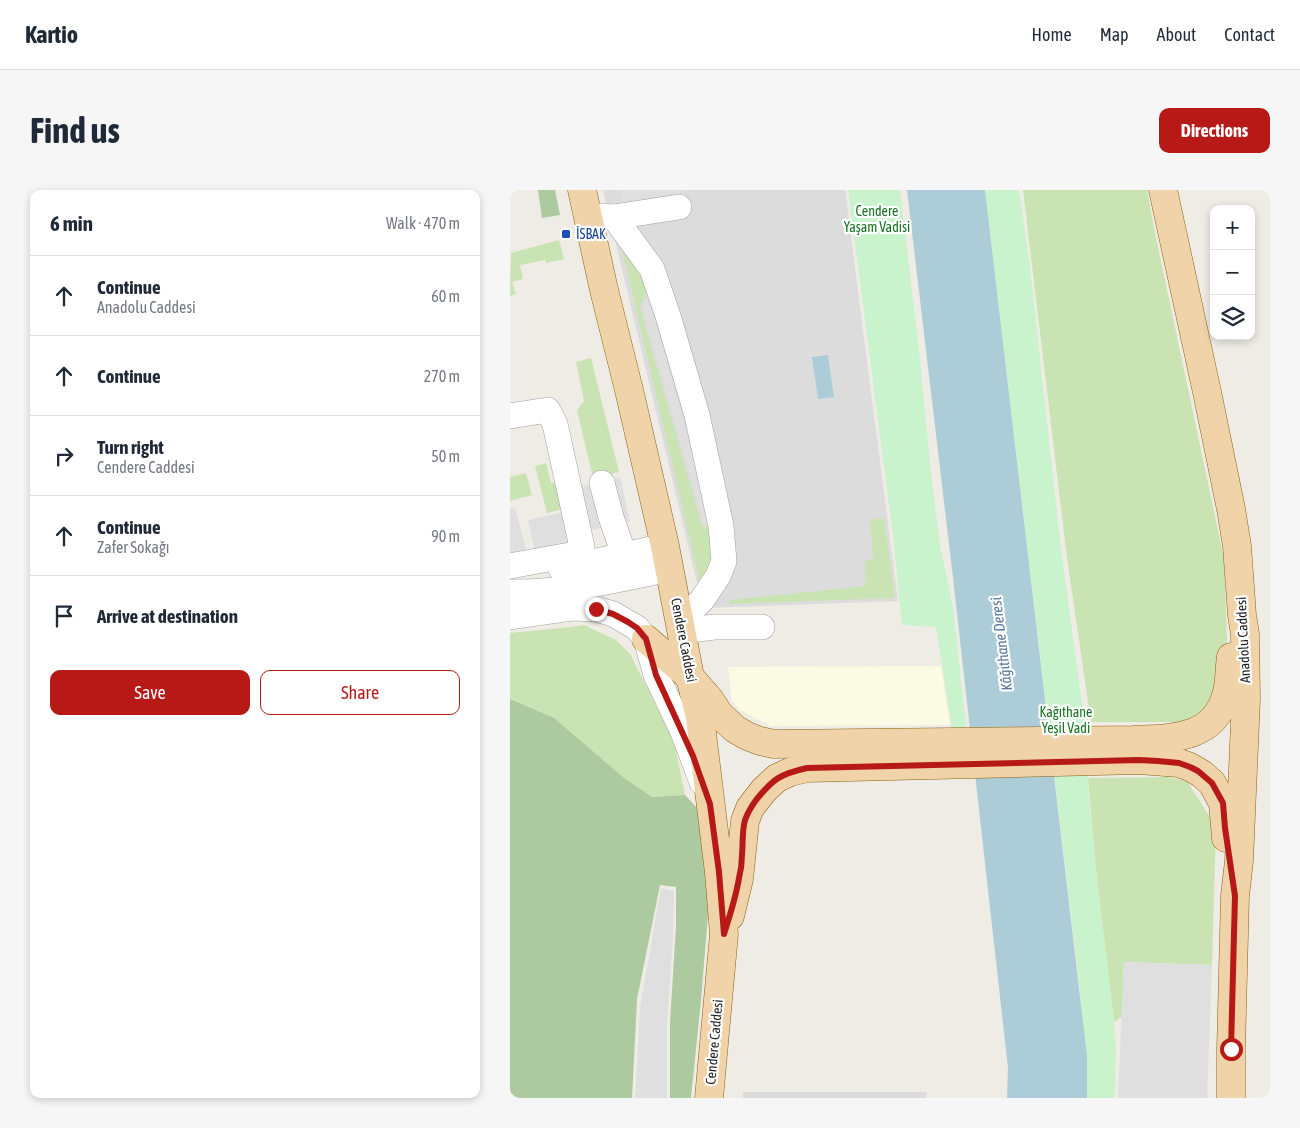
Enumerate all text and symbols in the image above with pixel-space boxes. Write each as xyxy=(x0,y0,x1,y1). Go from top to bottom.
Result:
text: Kartio xyxy=(25,21,78,48)
text: Home xyxy=(1032,24,1072,45)
text: Map xyxy=(1100,24,1129,45)
text: About xyxy=(1157,24,1196,45)
text: Contact xyxy=(1224,24,1275,45)
button: Directions xyxy=(1159,108,1270,153)
text: Find us xyxy=(30,110,120,150)
park label: Cendere Yaşam Vadisi xyxy=(844,203,910,235)
map controls xyxy=(1210,205,1255,340)
button: + xyxy=(1210,205,1255,250)
text: 6 min xyxy=(50,211,93,235)
text: Walk · 470 m xyxy=(386,214,460,232)
place label: İSBAK xyxy=(576,226,606,242)
marker: İSBAK xyxy=(560,228,572,240)
button: − xyxy=(1210,250,1255,295)
text: Continue xyxy=(97,276,161,298)
icon: ahead xyxy=(50,282,78,310)
text: 60 m xyxy=(431,287,460,305)
button: layers xyxy=(1210,295,1255,340)
text: Anadolu Caddesi xyxy=(97,298,196,316)
icon: ahead xyxy=(50,362,78,390)
text: Continue xyxy=(97,365,161,387)
text: 270 m xyxy=(424,367,460,385)
text: Turn right xyxy=(97,436,164,458)
icon: right xyxy=(50,442,78,470)
text: 50 m xyxy=(431,447,460,465)
text: Cendere Caddesi xyxy=(97,458,195,476)
text: Continue xyxy=(97,516,161,538)
icon: ahead xyxy=(50,522,78,550)
text: 90 m xyxy=(431,527,460,545)
text: Zafer Sokağı xyxy=(97,538,170,556)
water label: Kâğıthane Deresi xyxy=(987,596,1015,692)
street label: Anadolu Caddesi xyxy=(1233,596,1253,684)
street label: Cendere Caddesi xyxy=(668,597,700,683)
route end xyxy=(585,598,608,621)
icon: arrive xyxy=(50,602,78,630)
text: Arrive at destination xyxy=(97,605,238,627)
button: Save xyxy=(50,670,250,715)
button: Share xyxy=(260,670,460,715)
park label: Kağıthane Yeşil Vadi xyxy=(1040,704,1092,736)
street label: Cendere Caddesi xyxy=(702,999,726,1085)
route start xyxy=(1220,1038,1243,1061)

